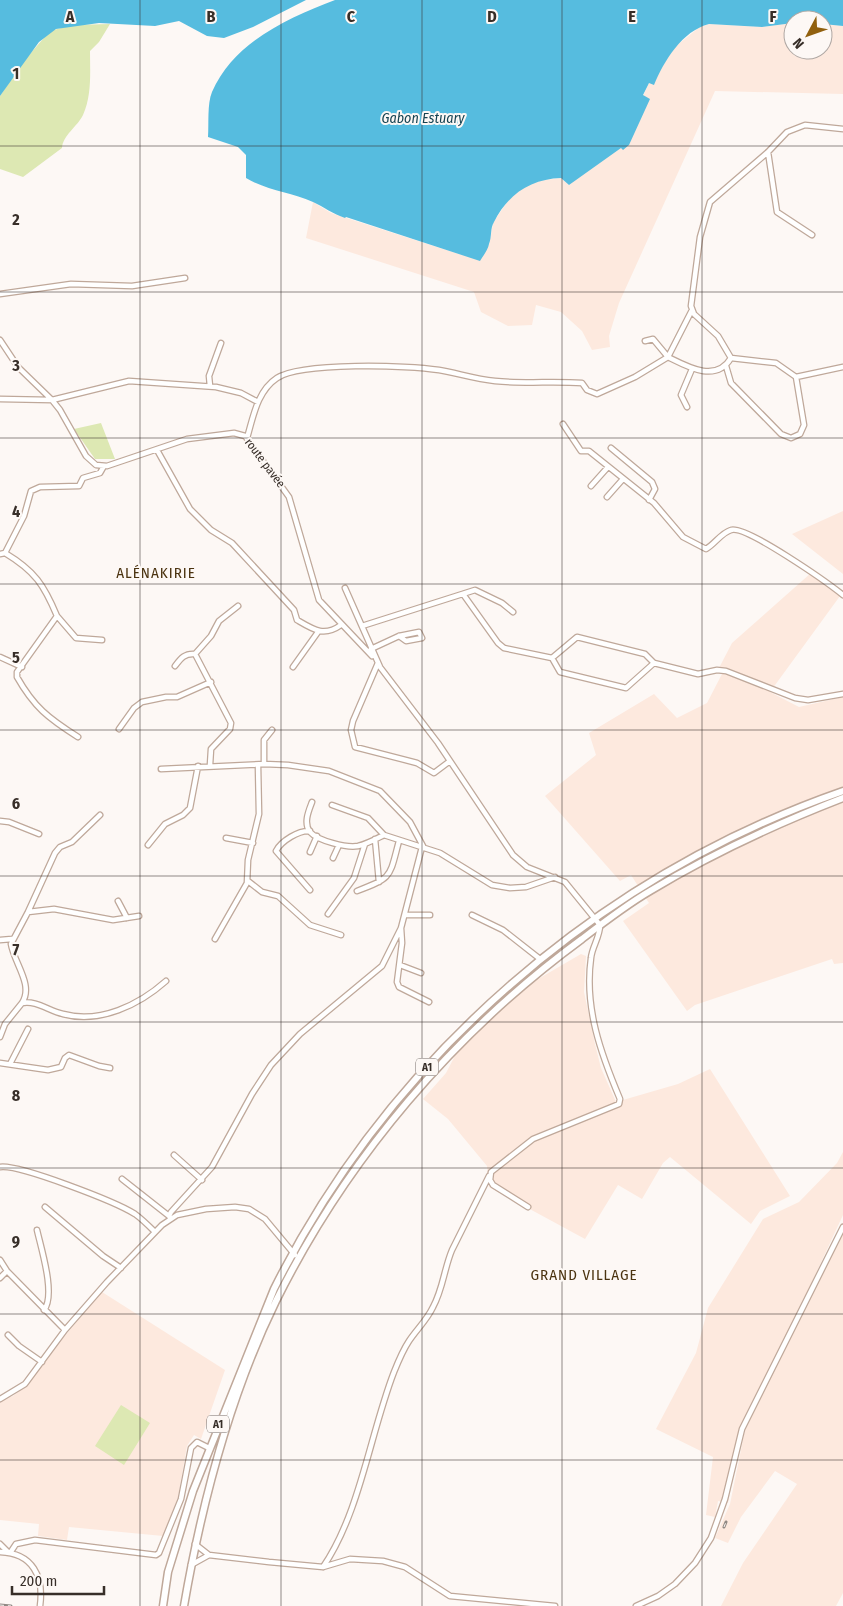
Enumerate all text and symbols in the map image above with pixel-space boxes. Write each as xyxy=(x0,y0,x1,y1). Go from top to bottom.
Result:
text: A xyxy=(65,7,75,26)
text: B xyxy=(207,7,216,26)
text: C xyxy=(347,7,356,26)
text: D xyxy=(487,7,497,26)
text: E xyxy=(628,7,636,26)
text: F xyxy=(769,7,777,26)
north arrow xyxy=(783,10,833,60)
text: N xyxy=(789,34,808,52)
text: 1 xyxy=(13,64,19,83)
water label: Gabon Estuary xyxy=(381,110,465,127)
text: 2 xyxy=(11,210,20,229)
text: 3 xyxy=(11,356,20,375)
street label: route pavée xyxy=(242,436,288,490)
text: 4 xyxy=(12,502,20,521)
district label: ALÉNAKIRIE xyxy=(116,564,196,582)
text: 5 xyxy=(12,648,20,667)
text: 6 xyxy=(12,794,20,813)
text: 7 xyxy=(13,940,20,959)
road number: A1 xyxy=(416,1058,438,1076)
text: 8 xyxy=(12,1086,21,1105)
text: 9 xyxy=(12,1232,20,1251)
district label: GRAND VILLAGE xyxy=(530,1266,638,1284)
road number: A1 xyxy=(207,1416,229,1432)
scale bar xyxy=(12,1564,105,1596)
text: 200 m xyxy=(20,1572,57,1590)

